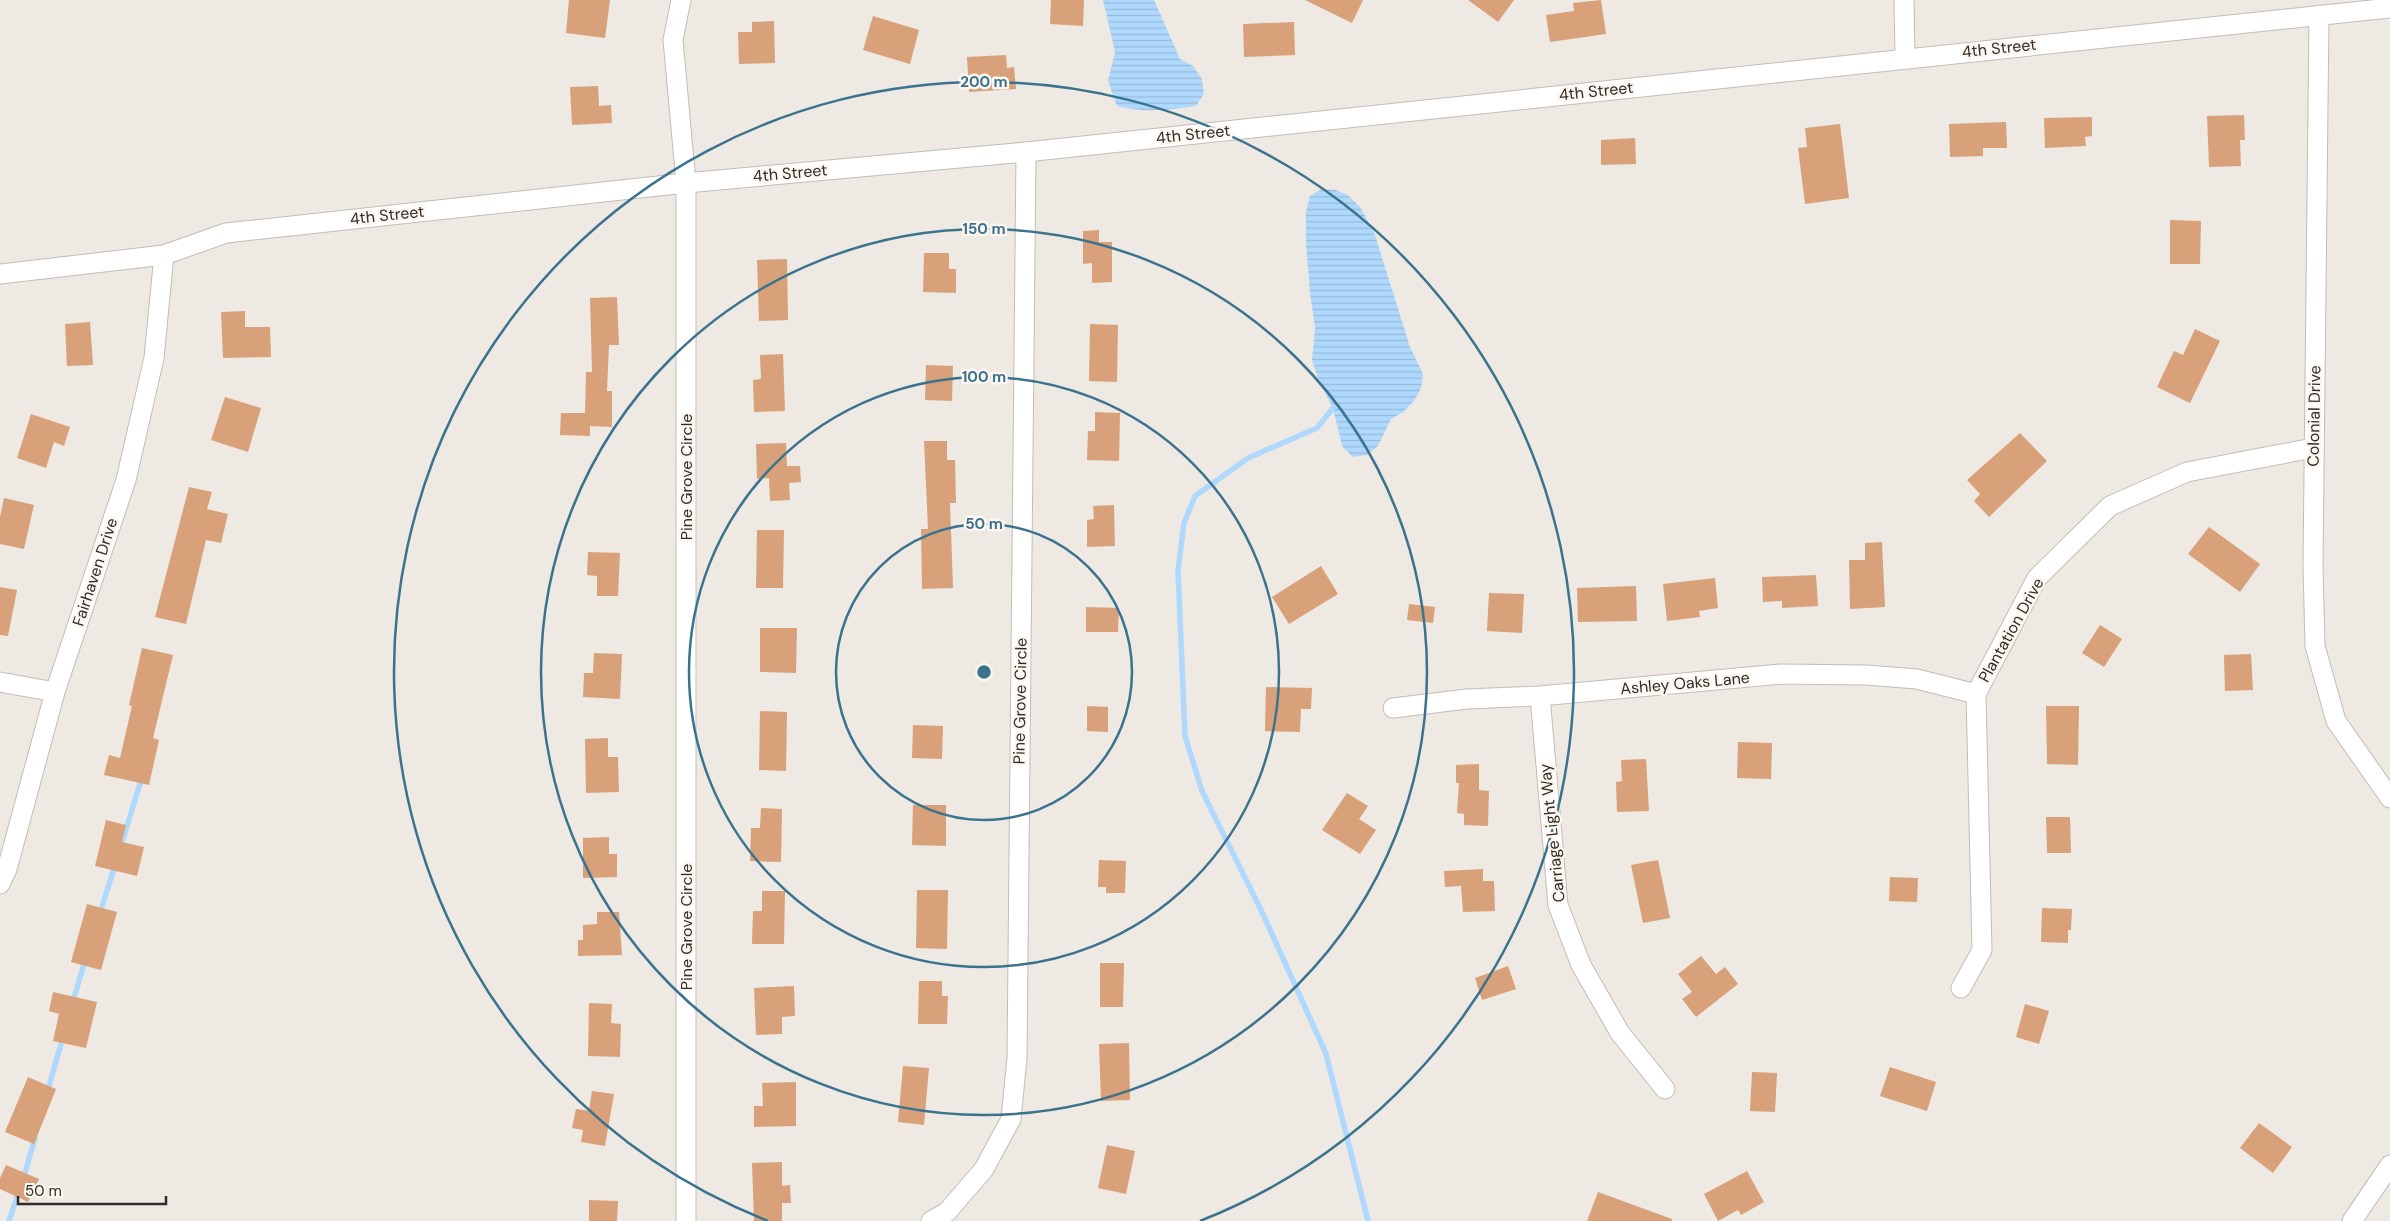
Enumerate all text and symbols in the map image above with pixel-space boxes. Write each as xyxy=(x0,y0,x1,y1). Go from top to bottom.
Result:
street label: 4th Street xyxy=(1961,34,2037,62)
text: 200 m xyxy=(960,72,1008,92)
street label: 4th Street xyxy=(1558,77,1634,105)
street label: 4th Street xyxy=(1155,120,1231,148)
street label: 4th Street xyxy=(752,159,828,187)
street label: 4th Street xyxy=(349,201,425,229)
text: 150 m xyxy=(963,219,1006,239)
street label: Colonial Drive xyxy=(2303,365,2325,467)
text: 100 m xyxy=(962,367,1006,387)
street label: Pine Grove Circle xyxy=(676,414,697,540)
text: 50 m xyxy=(965,514,1003,534)
street label: Fairhaven Drive xyxy=(68,515,122,629)
street label: Plantation Drive xyxy=(1974,574,2048,686)
street label: Pine Grove Circle xyxy=(1008,638,1032,764)
centre of rings xyxy=(975,663,993,681)
street label: Ashley Oaks Lane xyxy=(1619,667,1751,699)
street label: Carriage Light Way xyxy=(1534,762,1570,903)
street label: Pine Grove Circle xyxy=(676,864,697,990)
scale bar xyxy=(18,1174,165,1206)
text: 50 m xyxy=(25,1181,62,1201)

